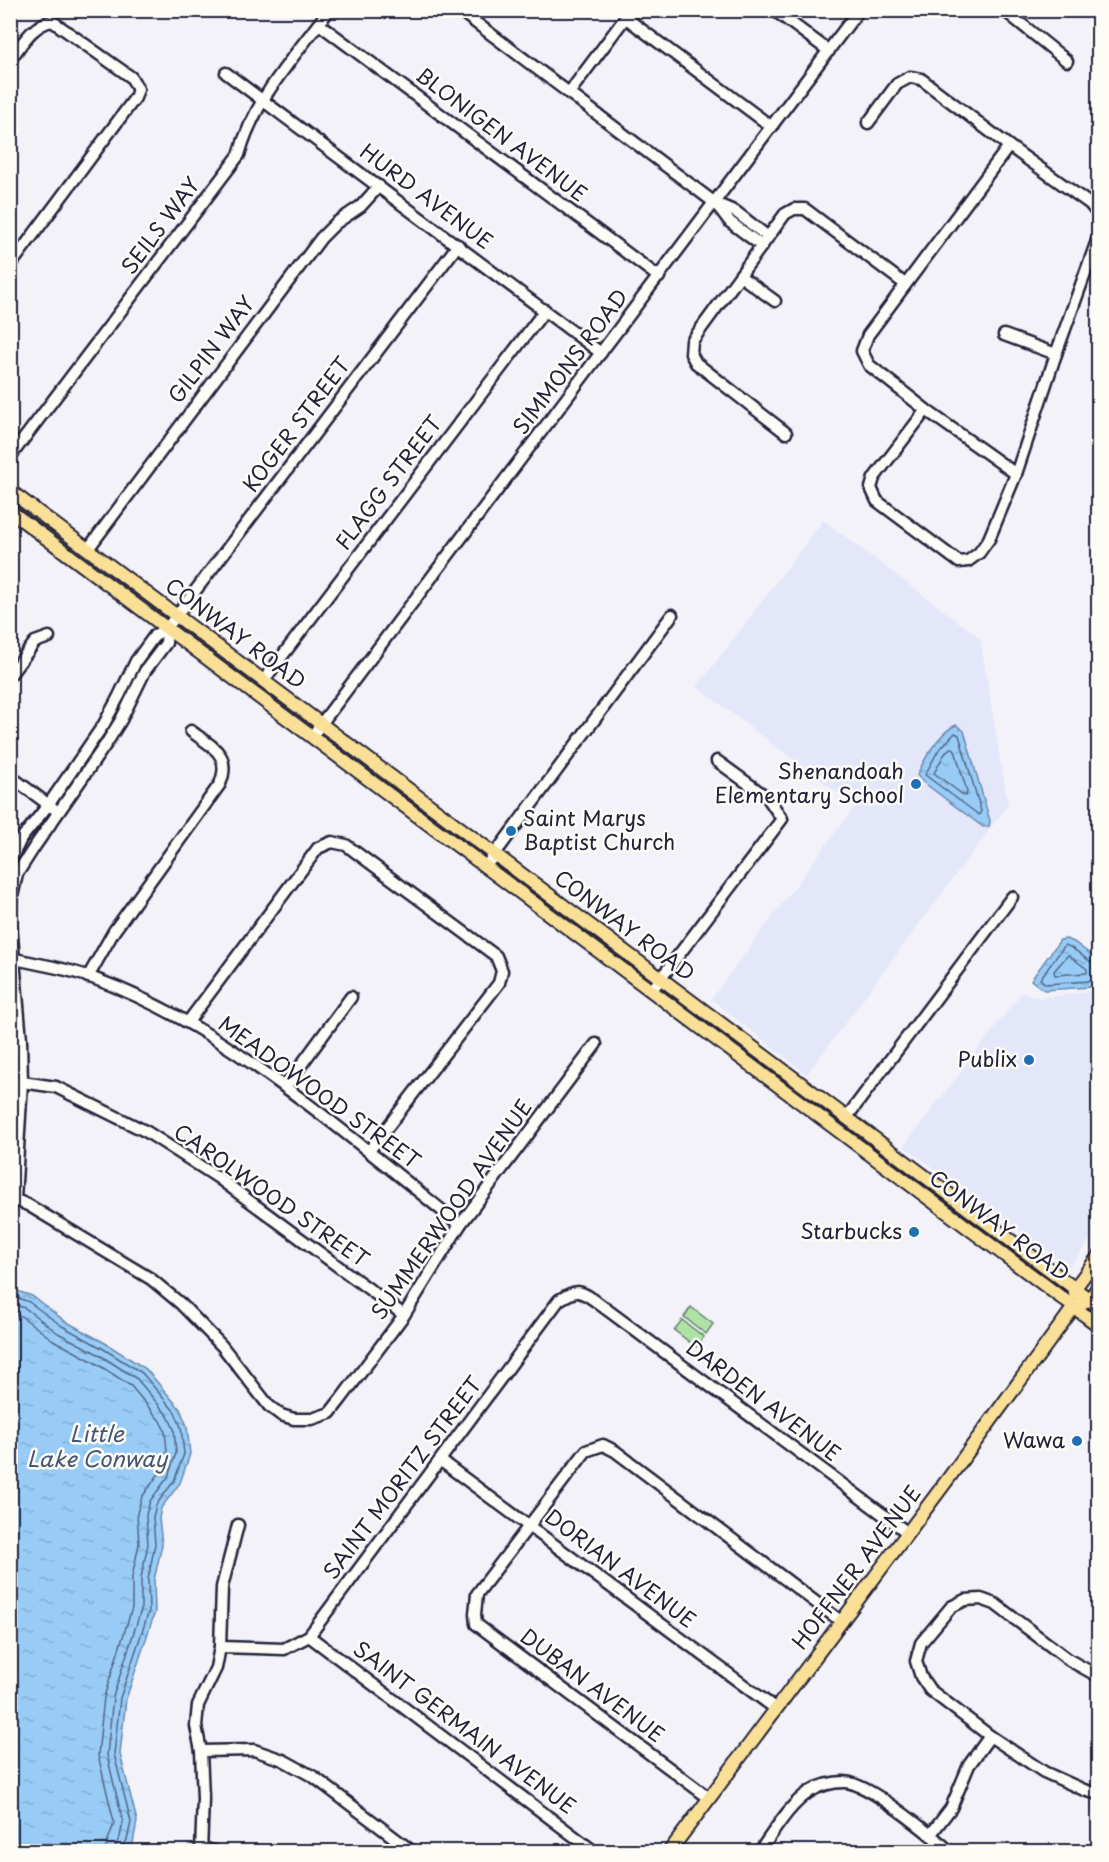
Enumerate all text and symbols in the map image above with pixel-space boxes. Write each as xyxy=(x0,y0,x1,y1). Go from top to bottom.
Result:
street label: BLONIGEN AVENUE xyxy=(410,58,595,209)
street label: HURD AVENUE xyxy=(354,135,500,256)
street label: SEILS WAY xyxy=(112,169,207,280)
street label: SIMMONS ROAD xyxy=(504,281,635,440)
street label: GILPIN WAY xyxy=(159,288,262,409)
street label: KOGER STREET xyxy=(234,349,357,498)
street label: FLAGG STREET xyxy=(326,407,449,556)
street label: CONWAY ROAD xyxy=(159,569,313,696)
place label: Shenandoah Elementary School xyxy=(715,754,904,810)
marker: Shenandoah Elementary School xyxy=(909,777,923,791)
place label: Saint Marys Baptist Church xyxy=(523,801,675,857)
marker: Saint Marys Baptist Church xyxy=(504,824,518,838)
street label: CONWAY ROAD xyxy=(548,861,702,988)
street label: MEADOWOOD STREET xyxy=(213,1007,428,1176)
place label: Publix xyxy=(957,1042,1017,1074)
marker: Publix xyxy=(1022,1053,1036,1067)
street label: SUMMERWOOD AVENUE xyxy=(362,1092,539,1326)
street label: CAROLWOOD STREET xyxy=(168,1115,377,1274)
street label: CONWAY ROAD xyxy=(923,1161,1077,1288)
place label: Starbucks xyxy=(800,1214,902,1246)
marker: Starbucks xyxy=(907,1225,921,1239)
street label: DARDEN AVENUE xyxy=(680,1331,848,1468)
street label: SAINT MORITZ STREET xyxy=(314,1368,489,1585)
water label: Little Lake Conway xyxy=(27,1416,169,1474)
place label: Wawa xyxy=(1003,1423,1066,1455)
marker: Wawa xyxy=(1070,1434,1084,1448)
street label: HOFFNER AVENUE xyxy=(783,1478,928,1656)
street label: DORIAN AVENUE xyxy=(539,1500,703,1635)
street label: DUBAN AVENUE xyxy=(515,1620,672,1749)
street label: SAINT GERMAIN AVENUE xyxy=(347,1632,583,1821)

